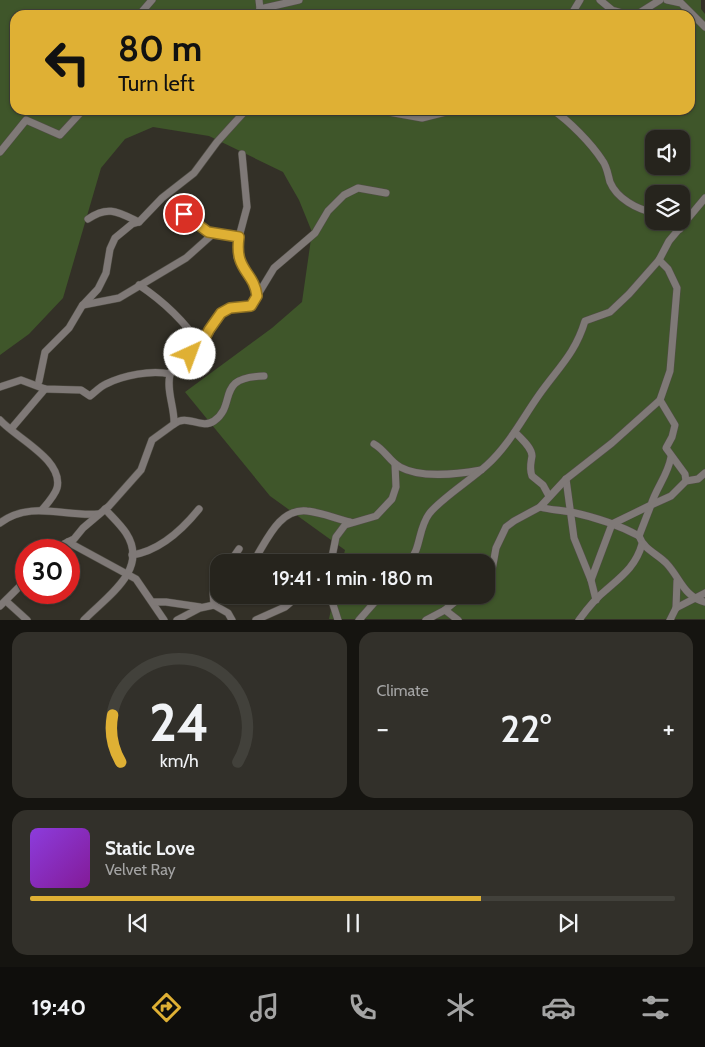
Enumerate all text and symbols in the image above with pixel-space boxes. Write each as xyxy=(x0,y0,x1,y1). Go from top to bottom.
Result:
text: 80 m xyxy=(118,27,202,70)
icon: left xyxy=(35,30,100,95)
text: Turn left xyxy=(118,70,195,97)
map controls xyxy=(645,130,690,230)
button: sound xyxy=(645,130,690,175)
button: layers xyxy=(645,185,690,230)
pin xyxy=(163,193,205,235)
icon: arrive xyxy=(170,200,198,228)
position arrow xyxy=(163,327,215,379)
speed limit sign: 30 xyxy=(15,539,80,604)
text: 19:41 · 1 min · 180 m xyxy=(272,567,433,590)
text: Climate xyxy=(377,681,429,700)
text: 24 xyxy=(149,691,209,754)
text: 22° xyxy=(500,705,551,752)
text: − xyxy=(377,711,389,745)
text: + xyxy=(663,711,675,745)
text: km/h xyxy=(160,750,199,771)
text: Static Love xyxy=(105,837,195,860)
text: Velvet Ray xyxy=(105,860,176,879)
icon: previous xyxy=(124,909,152,937)
icon: pause xyxy=(339,909,367,937)
icon: next xyxy=(554,909,582,937)
icon: directions xyxy=(149,990,184,1025)
icon: music xyxy=(247,990,282,1025)
icon: phone xyxy=(345,990,380,1025)
icon: climate xyxy=(443,990,478,1025)
icon: car xyxy=(541,990,576,1025)
icon: filters xyxy=(638,990,673,1025)
text: 19:40 xyxy=(31,994,86,1021)

